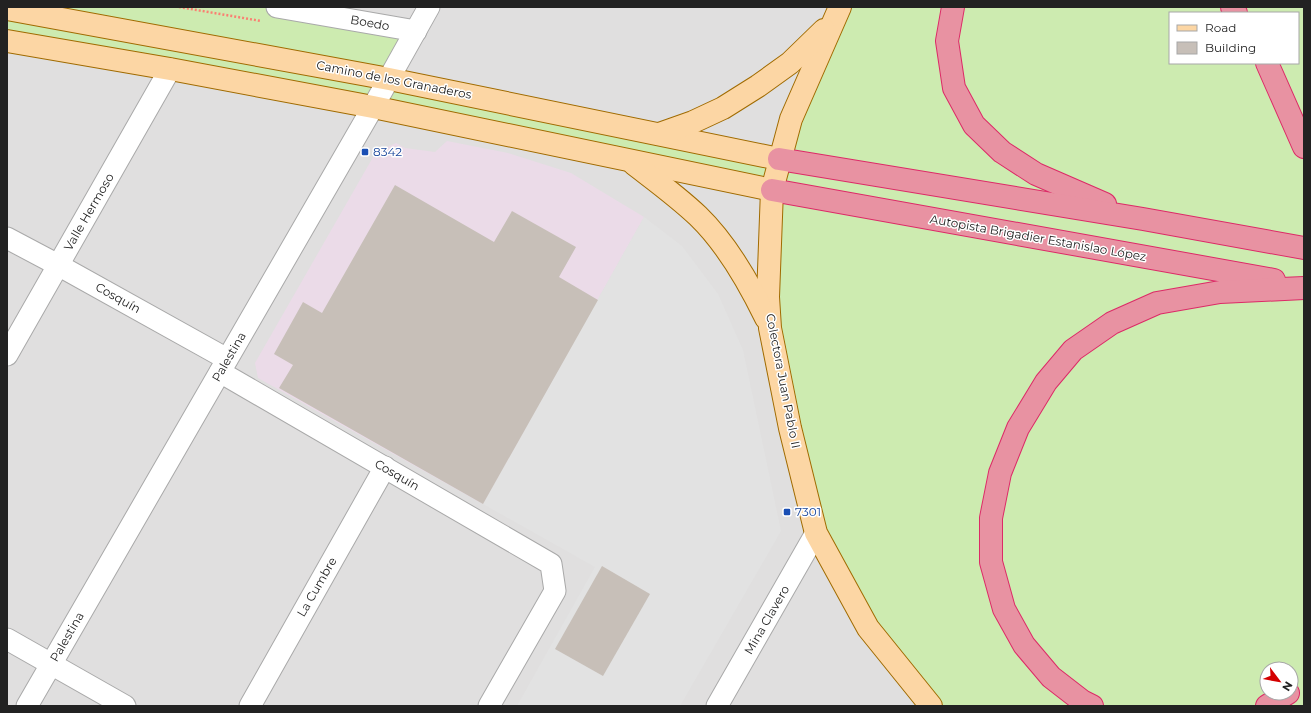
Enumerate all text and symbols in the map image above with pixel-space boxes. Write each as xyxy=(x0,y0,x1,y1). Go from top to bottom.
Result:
street label: Boedo xyxy=(349,12,391,33)
legend xyxy=(1169,12,1299,64)
text: Road xyxy=(1205,20,1236,35)
text: Building xyxy=(1205,40,1256,55)
street label: Camino de los Granaderos xyxy=(315,57,473,102)
place label: 8342 xyxy=(373,144,402,159)
marker: 8342 xyxy=(360,147,370,157)
street label: Valle Hermoso xyxy=(60,170,117,253)
street label: Autopista Brigadier Estanislao López xyxy=(929,211,1147,264)
street label: Cosquín xyxy=(93,279,143,316)
street label: Colectora Juan Pablo II xyxy=(763,312,804,450)
street label: Palestina xyxy=(208,329,249,384)
street label: Cosquín xyxy=(372,456,422,493)
place label: 7301 xyxy=(795,504,821,519)
marker: 7301 xyxy=(782,507,792,517)
street label: La Cumbre xyxy=(293,554,340,619)
street label: Mina Clavero xyxy=(741,582,792,657)
street label: Palestina xyxy=(46,609,87,664)
north arrow xyxy=(1259,661,1299,701)
text: N xyxy=(1279,679,1296,694)

